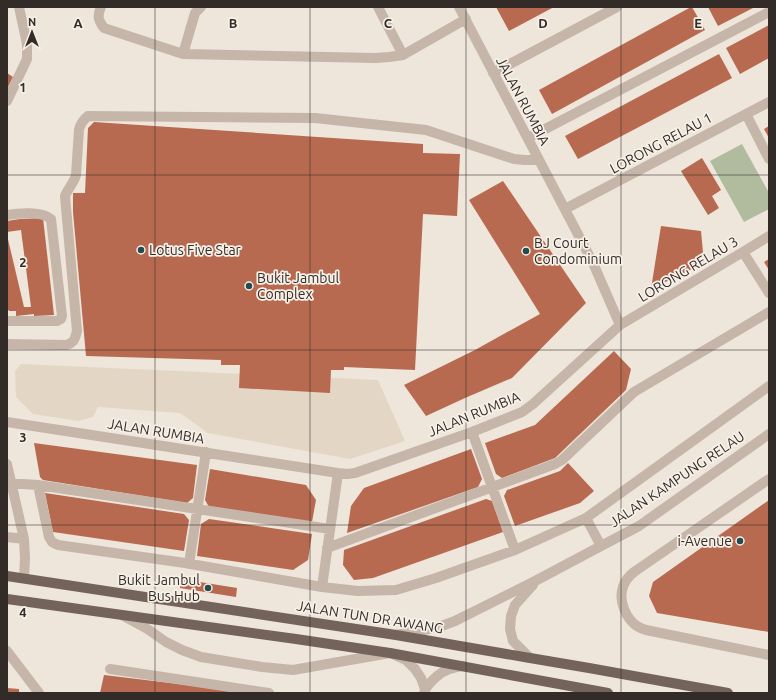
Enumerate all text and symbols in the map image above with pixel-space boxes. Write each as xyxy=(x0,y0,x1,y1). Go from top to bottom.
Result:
north arrow xyxy=(12,12,52,52)
text: N xyxy=(28,16,36,28)
text: A xyxy=(73,16,83,30)
text: B xyxy=(229,16,238,30)
text: C xyxy=(384,16,393,30)
text: D xyxy=(538,16,548,30)
text: E xyxy=(694,16,702,30)
street label: JALAN RUMBIA xyxy=(493,54,553,148)
text: 1 xyxy=(19,80,27,94)
street label: LORONG RELAU 1 xyxy=(607,109,715,177)
street label: LORONG RELAU 3 xyxy=(635,233,741,305)
place label: BJ Court Condominium xyxy=(534,235,622,267)
place label: Lotus Five Star xyxy=(149,242,242,258)
marker: Lotus Five Star xyxy=(136,245,146,255)
marker: BJ Court Condominium xyxy=(521,246,531,256)
text: 2 xyxy=(19,255,27,269)
place label: Bukit Jambul Complex xyxy=(257,270,339,302)
marker: Bukit Jambul Complex xyxy=(244,281,254,291)
street label: JALAN RUMBIA xyxy=(426,388,522,440)
street label: JALAN RUMBIA xyxy=(106,415,206,447)
street label: JALAN KAMPUNG RELAU xyxy=(607,428,747,530)
text: 3 xyxy=(19,430,27,444)
place label: i-Avenue xyxy=(677,533,732,549)
marker: i-Avenue xyxy=(735,536,745,546)
place label: Bukit Jambul Bus Hub xyxy=(118,572,200,604)
marker: Bukit Jambul Bus Hub xyxy=(203,583,213,593)
street label: JALAN TUN DR AWANG xyxy=(296,598,444,636)
text: 4 xyxy=(19,605,27,619)

